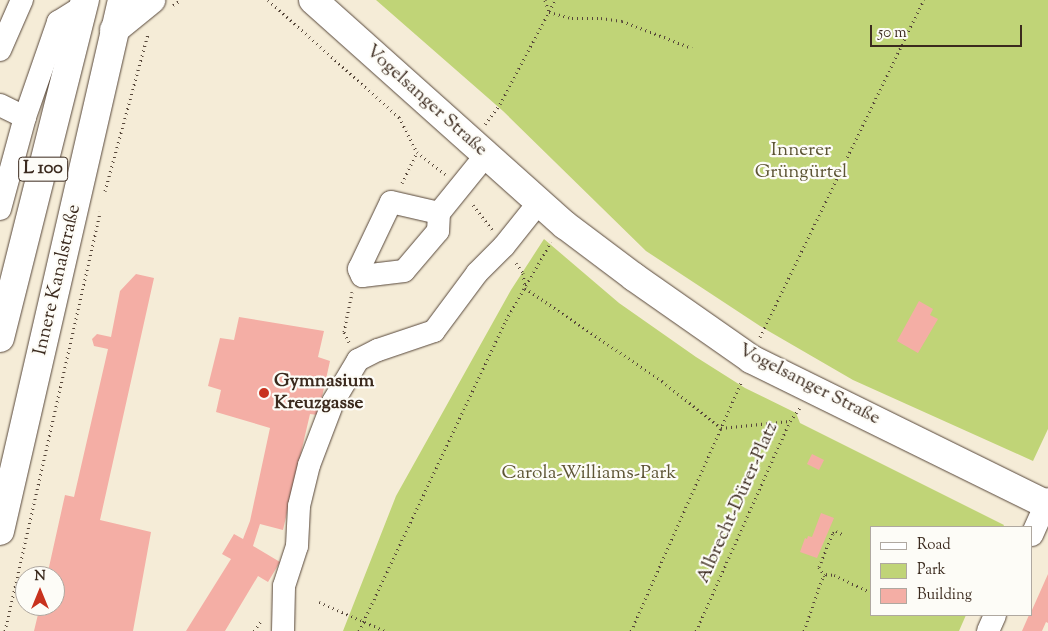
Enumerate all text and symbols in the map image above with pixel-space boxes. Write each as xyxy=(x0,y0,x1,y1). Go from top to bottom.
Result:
scale bar xyxy=(873,15,1026,47)
text: 50 m xyxy=(878,23,907,44)
street label: Vogelsanger Straße xyxy=(360,40,492,162)
park label: Innerer Grüngürtel xyxy=(755,140,847,184)
road number: L 100 xyxy=(18,153,68,184)
street label: Innere Kanalstraße xyxy=(30,202,86,358)
street label: Vogelsanger Straße xyxy=(734,339,884,431)
place label: Gymnasium Kreuzgasse xyxy=(274,371,374,415)
marker: Gymnasium Kreuzgasse xyxy=(258,387,270,399)
street label: Albrecht-Dürer-Platz xyxy=(692,419,784,587)
park label: Carola-Williams-Park xyxy=(501,463,677,485)
legend xyxy=(870,526,1033,616)
text: Road xyxy=(917,535,951,556)
text: Park xyxy=(917,560,946,581)
north arrow xyxy=(15,566,65,616)
text: N xyxy=(34,567,46,587)
text: Building xyxy=(917,585,972,606)

